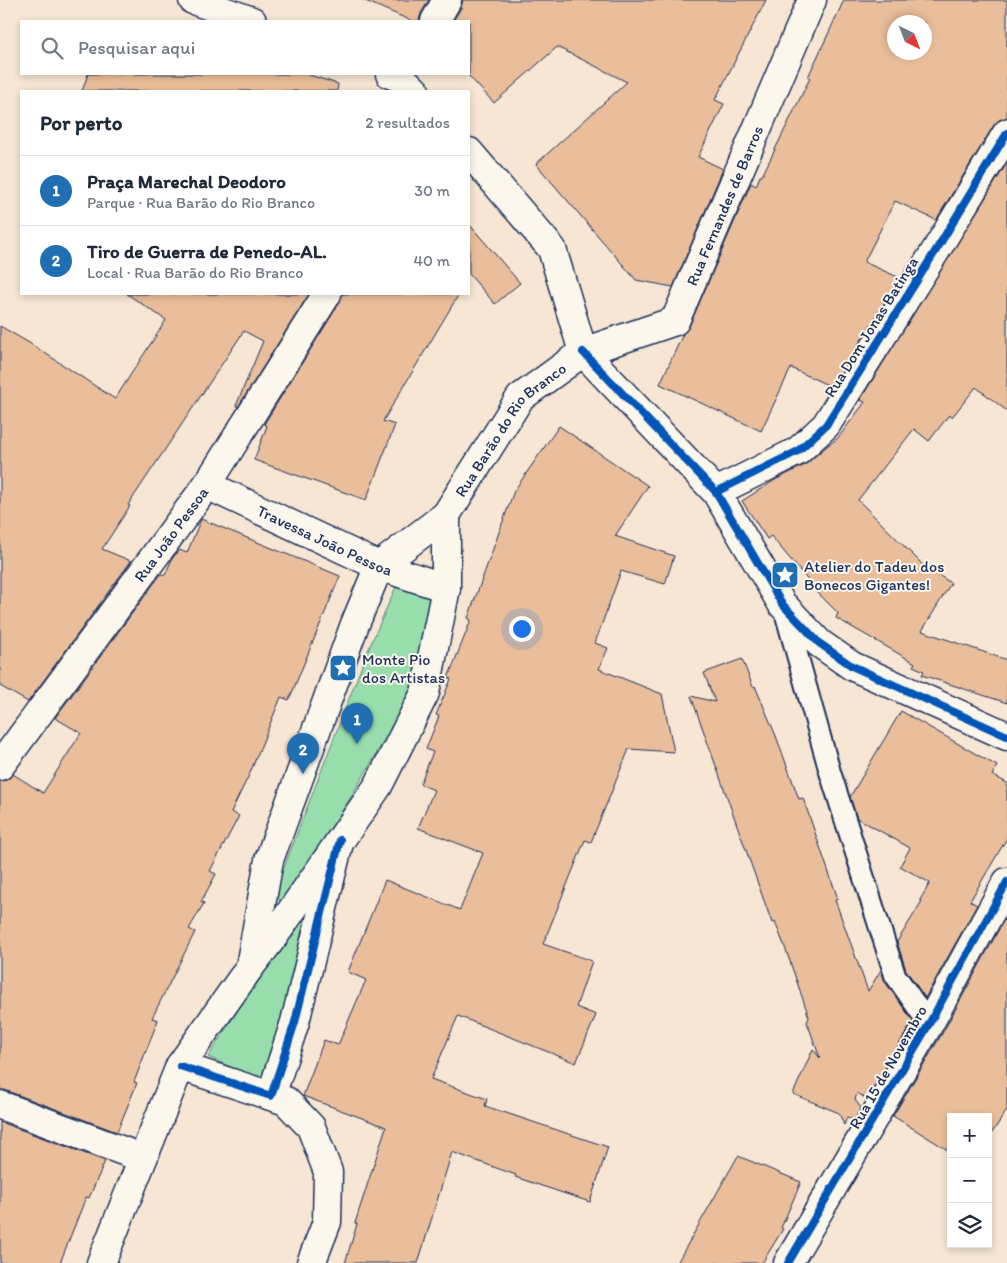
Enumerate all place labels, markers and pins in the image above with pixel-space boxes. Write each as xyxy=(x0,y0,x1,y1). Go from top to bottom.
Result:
place label: Atelier do Tadeu dos Bonecos Gigantes! xyxy=(804,557,944,594)
place icon: Atelier do Tadeu dos Bonecos Gigantes! xyxy=(770,560,800,590)
place label: Monte Pio dos Artistas xyxy=(362,650,445,687)
place icon: Monte Pio dos Artistas xyxy=(328,653,358,683)
pin: 1 xyxy=(341,703,373,744)
pin: 2 xyxy=(287,733,319,774)

